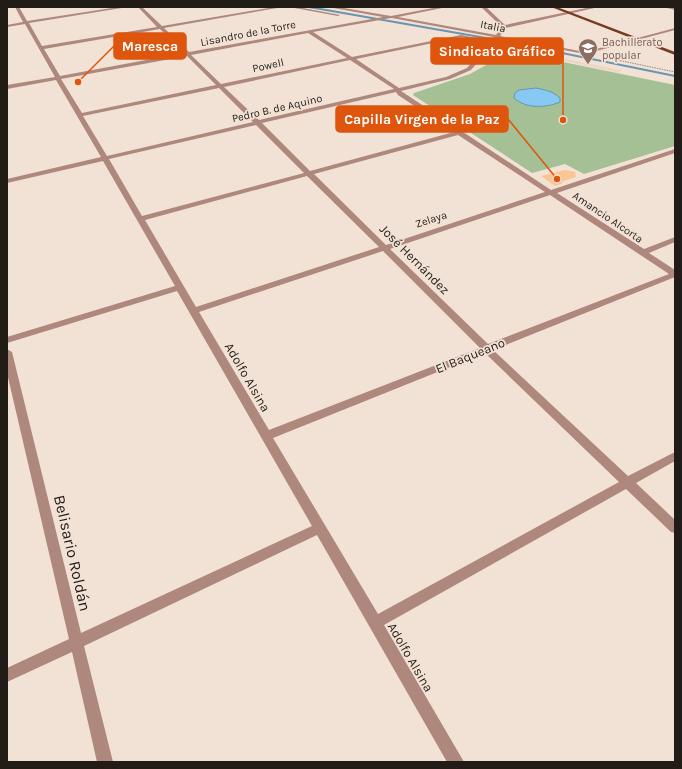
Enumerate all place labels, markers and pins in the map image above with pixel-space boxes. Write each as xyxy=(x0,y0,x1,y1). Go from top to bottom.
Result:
callout: Maresca xyxy=(114,33,186,59)
place label: Bachillerato popular xyxy=(602,36,662,62)
school or university icon: Bachillerato popular xyxy=(577,37,599,65)
callout: Sindicato Gráfico xyxy=(431,38,563,64)
callout: Capilla Virgen de la Paz xyxy=(336,106,508,132)

